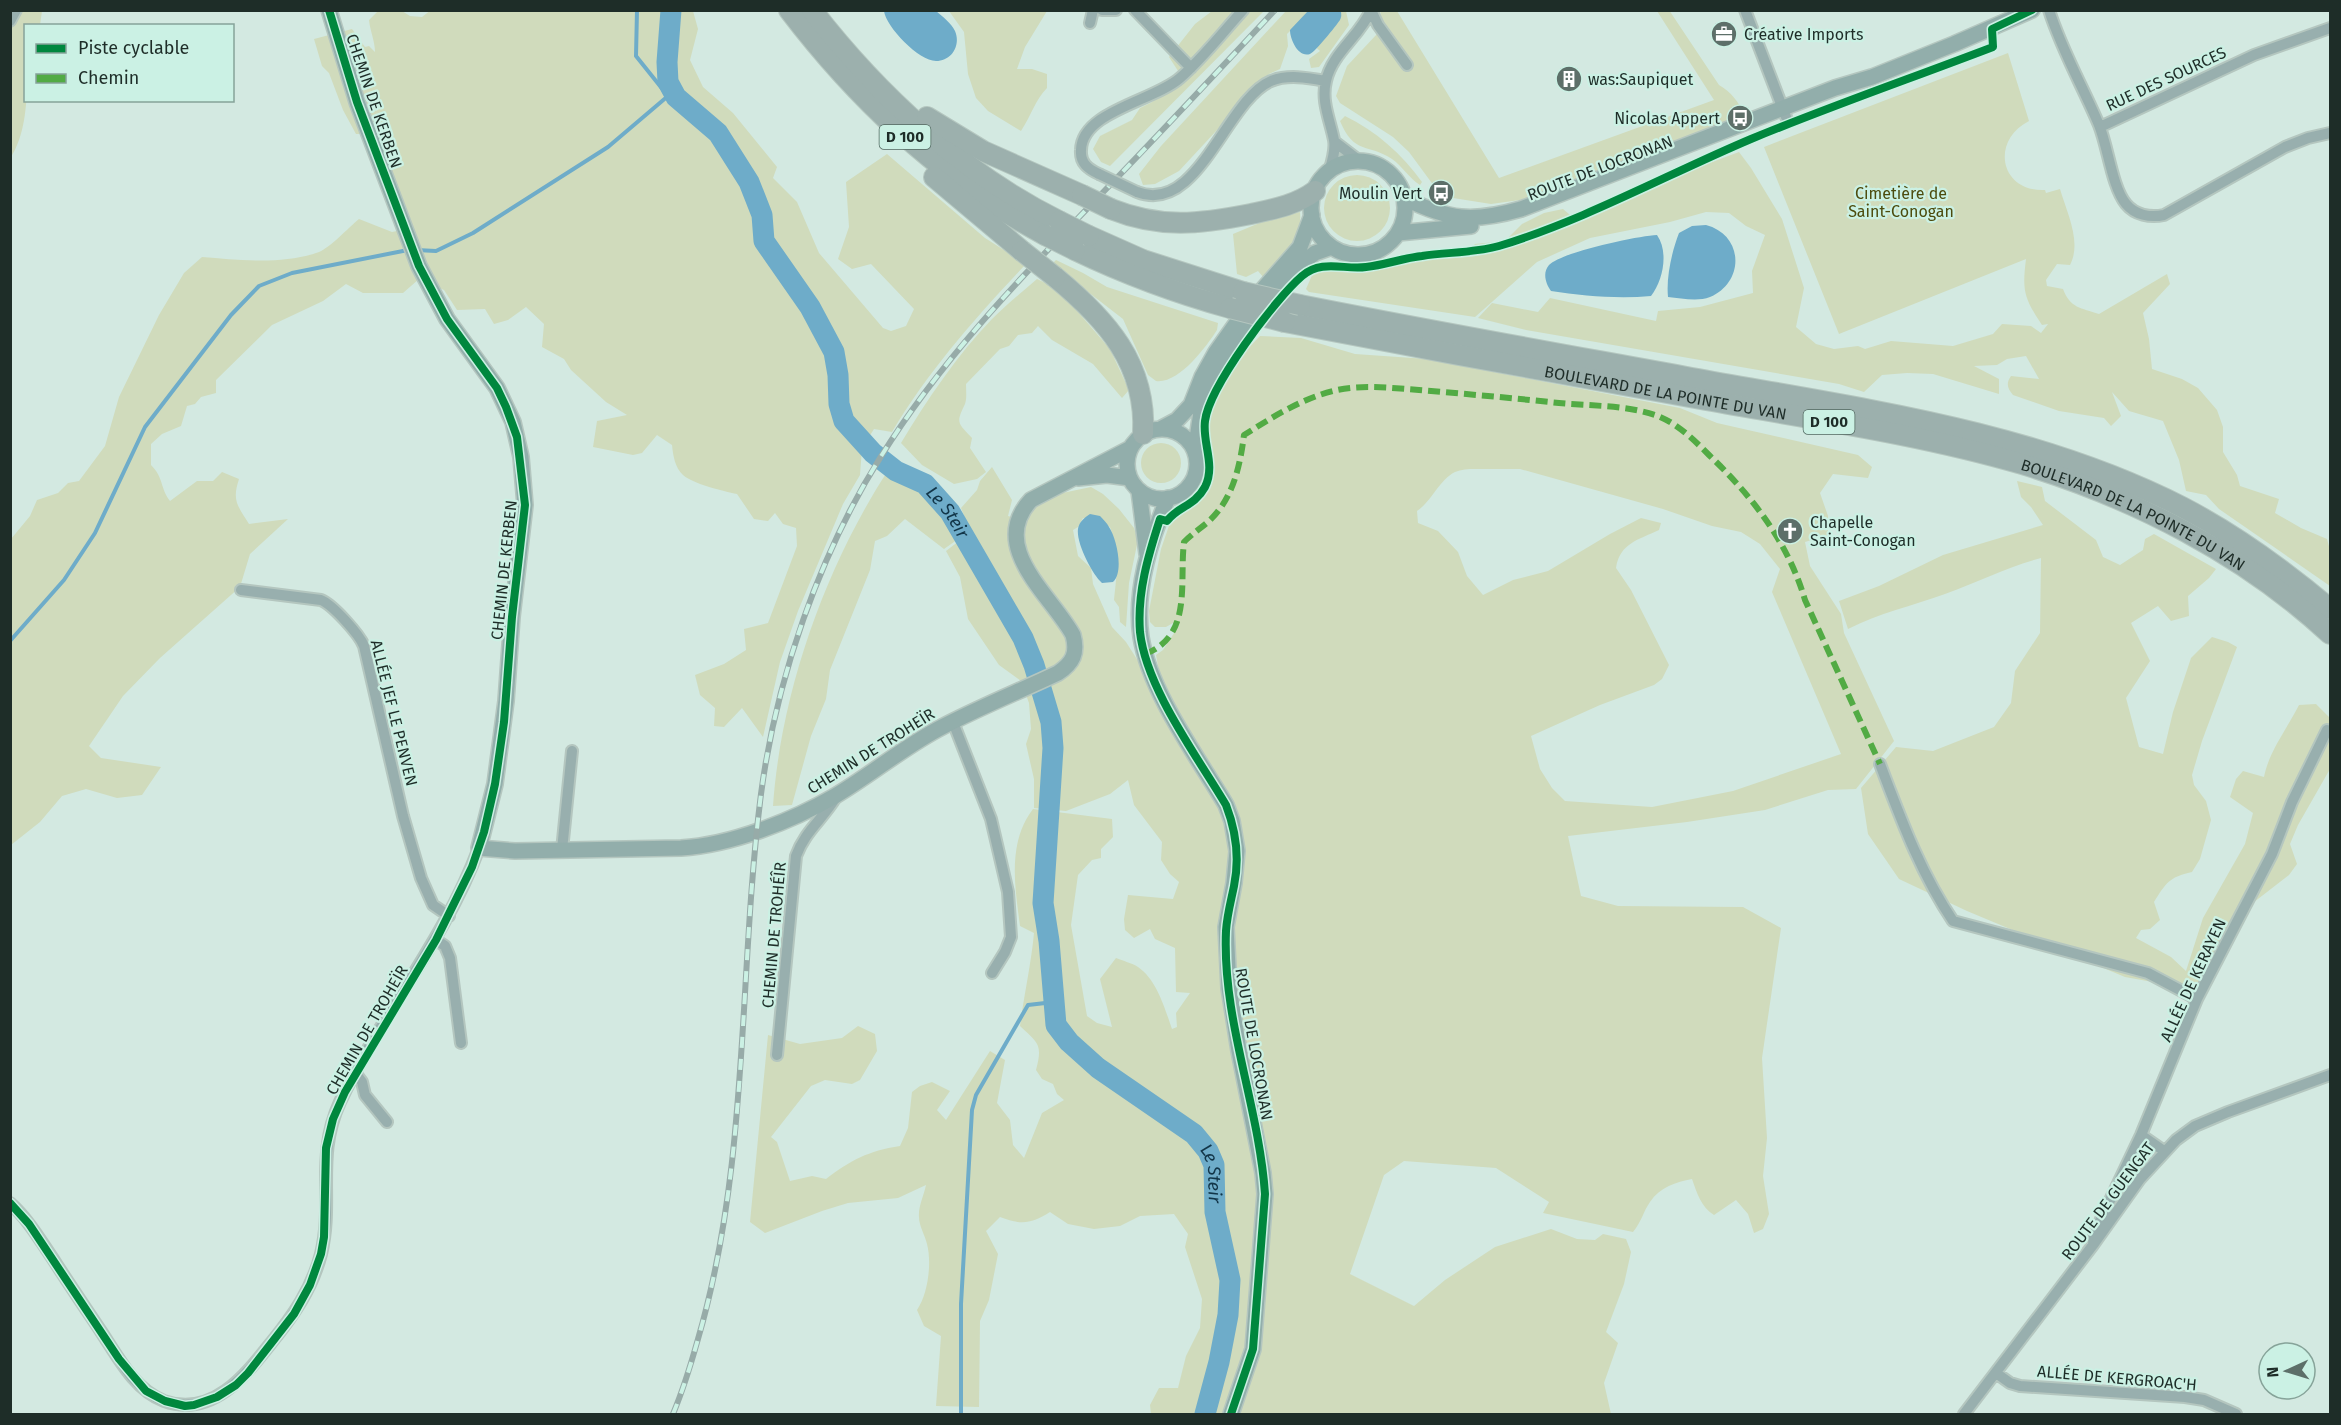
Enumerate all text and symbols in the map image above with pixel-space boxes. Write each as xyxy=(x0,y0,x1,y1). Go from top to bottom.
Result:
office icon: Créative Imports xyxy=(1709,19,1739,49)
legend xyxy=(24,24,234,102)
place label: Créative Imports xyxy=(1744,25,1863,44)
street label: CHEMIN DE KERBEN xyxy=(342,31,406,171)
text: Piste cyclable xyxy=(78,37,189,59)
street label: RUE DES SOURCES xyxy=(2103,43,2229,115)
building icon: was:Saupiquet xyxy=(1554,64,1584,94)
text: Chemin xyxy=(78,67,139,89)
place label: was:Saupiquet xyxy=(1588,70,1693,89)
bus stop icon: Nicolas Appert xyxy=(1725,103,1755,133)
place label: Nicolas Appert xyxy=(1614,109,1720,128)
road number: D 100 xyxy=(880,125,930,149)
street label: ROUTE DE LOCRONAN xyxy=(1525,131,1675,205)
bus stop icon: Moulin Vert xyxy=(1426,178,1456,208)
place label: Moulin Vert xyxy=(1339,184,1422,203)
park label: Cimetière de Saint-Conogan xyxy=(1848,184,1954,221)
street label: BOULEVARD DE LA POINTE DU VAN xyxy=(1543,361,1788,423)
road number: D 100 xyxy=(1804,410,1854,434)
street label: BOULEVARD DE LA POINTE DU VAN xyxy=(2019,455,2249,574)
water label: Le Steir xyxy=(921,482,974,543)
street label: CHEMIN DE KERBEN xyxy=(487,499,521,641)
place label: Chapelle Saint-Conogan xyxy=(1810,513,1916,550)
church icon: Chapelle Saint-Conogan xyxy=(1775,516,1805,546)
street label: ALLÉE JEF LE PENVEN xyxy=(367,638,422,788)
street label: CHEMIN DE TROHEÏR xyxy=(804,704,938,798)
street label: CHEMIN DE TROHÉÎR xyxy=(757,861,790,1009)
street label: ALLÉE DE KERAYEN xyxy=(2155,915,2230,1045)
street label: CHEMIN DE TROHEÏR xyxy=(322,962,412,1098)
street label: ROUTE DE LOCRONAN xyxy=(1231,966,1277,1122)
street label: ROUTE DE GUENGAT xyxy=(2058,1138,2159,1264)
water label: Le Steir xyxy=(1196,1139,1226,1204)
north arrow xyxy=(2257,1341,2317,1401)
street label: ALLÉE DE KERGROAC'H xyxy=(2036,1361,2198,1394)
text: N xyxy=(2263,1366,2282,1378)

